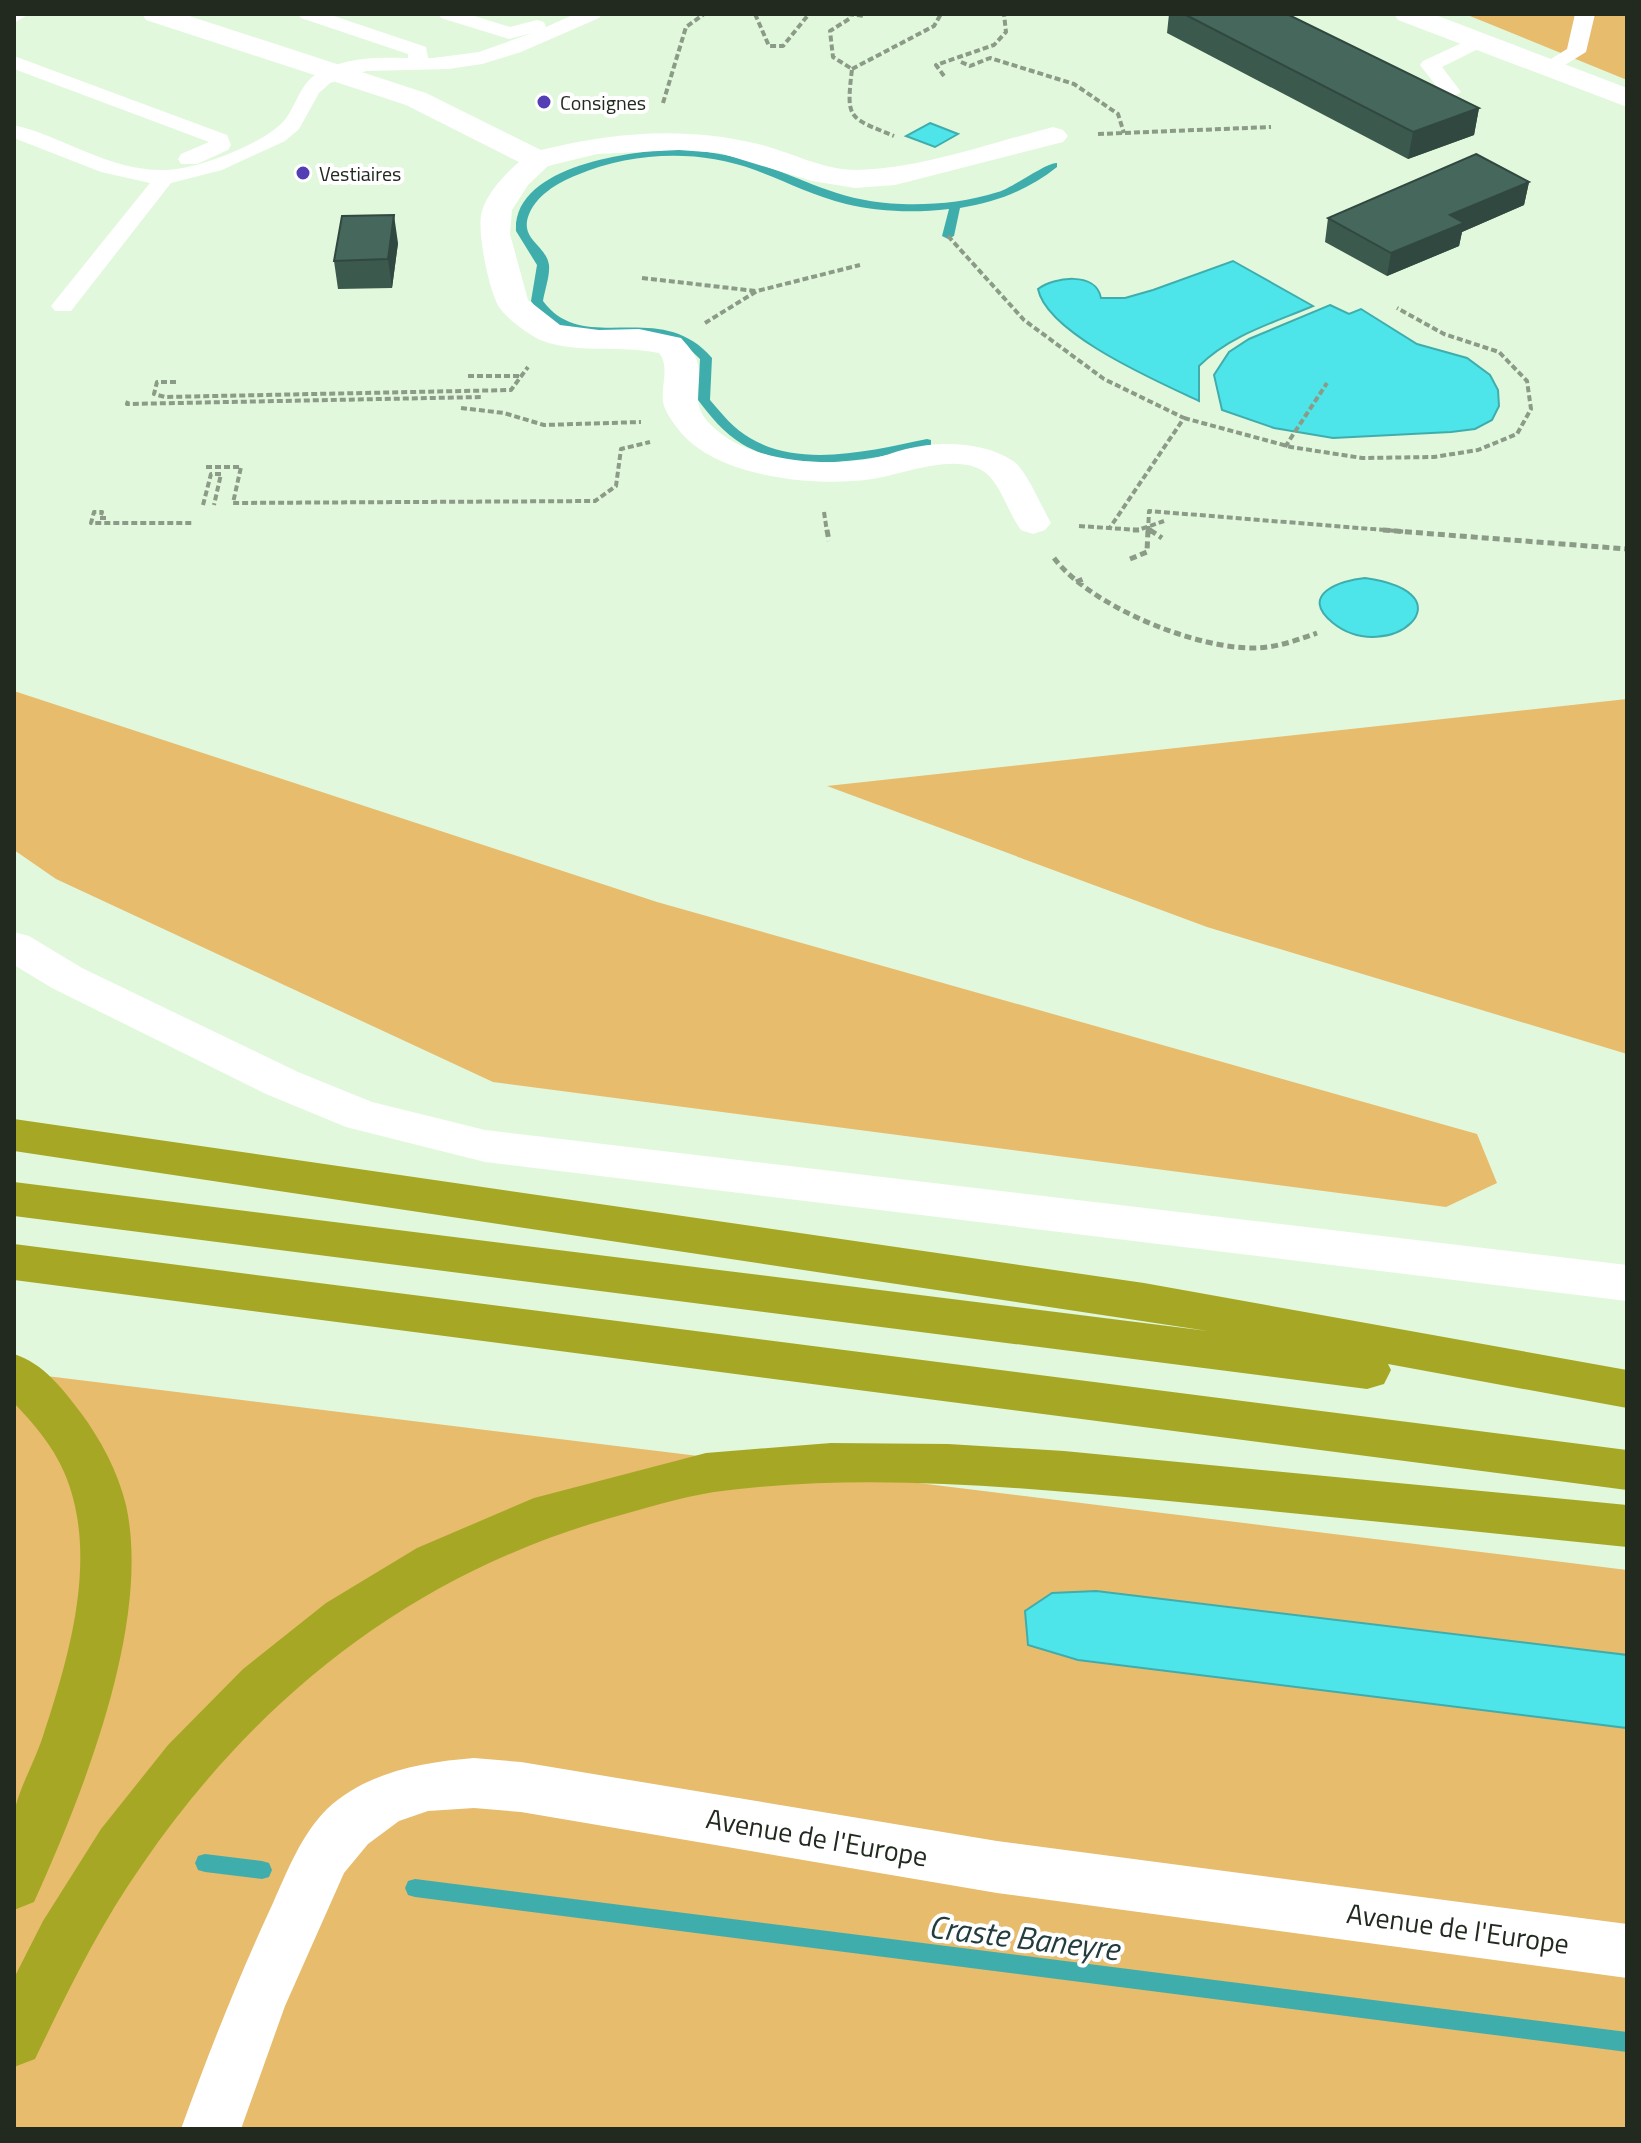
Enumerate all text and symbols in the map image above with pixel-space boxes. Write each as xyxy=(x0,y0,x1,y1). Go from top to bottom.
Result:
place label: Consignes xyxy=(560,87,646,118)
marker: Consignes xyxy=(535,93,553,111)
place label: Vestiaires xyxy=(319,158,401,189)
marker: Vestiaires xyxy=(294,164,312,182)
street label: Avenue de l'Europe xyxy=(703,1796,931,1878)
street label: Avenue de l'Europe xyxy=(1344,1891,1572,1965)
water label: Craste Baneyre xyxy=(926,1902,1124,1973)

